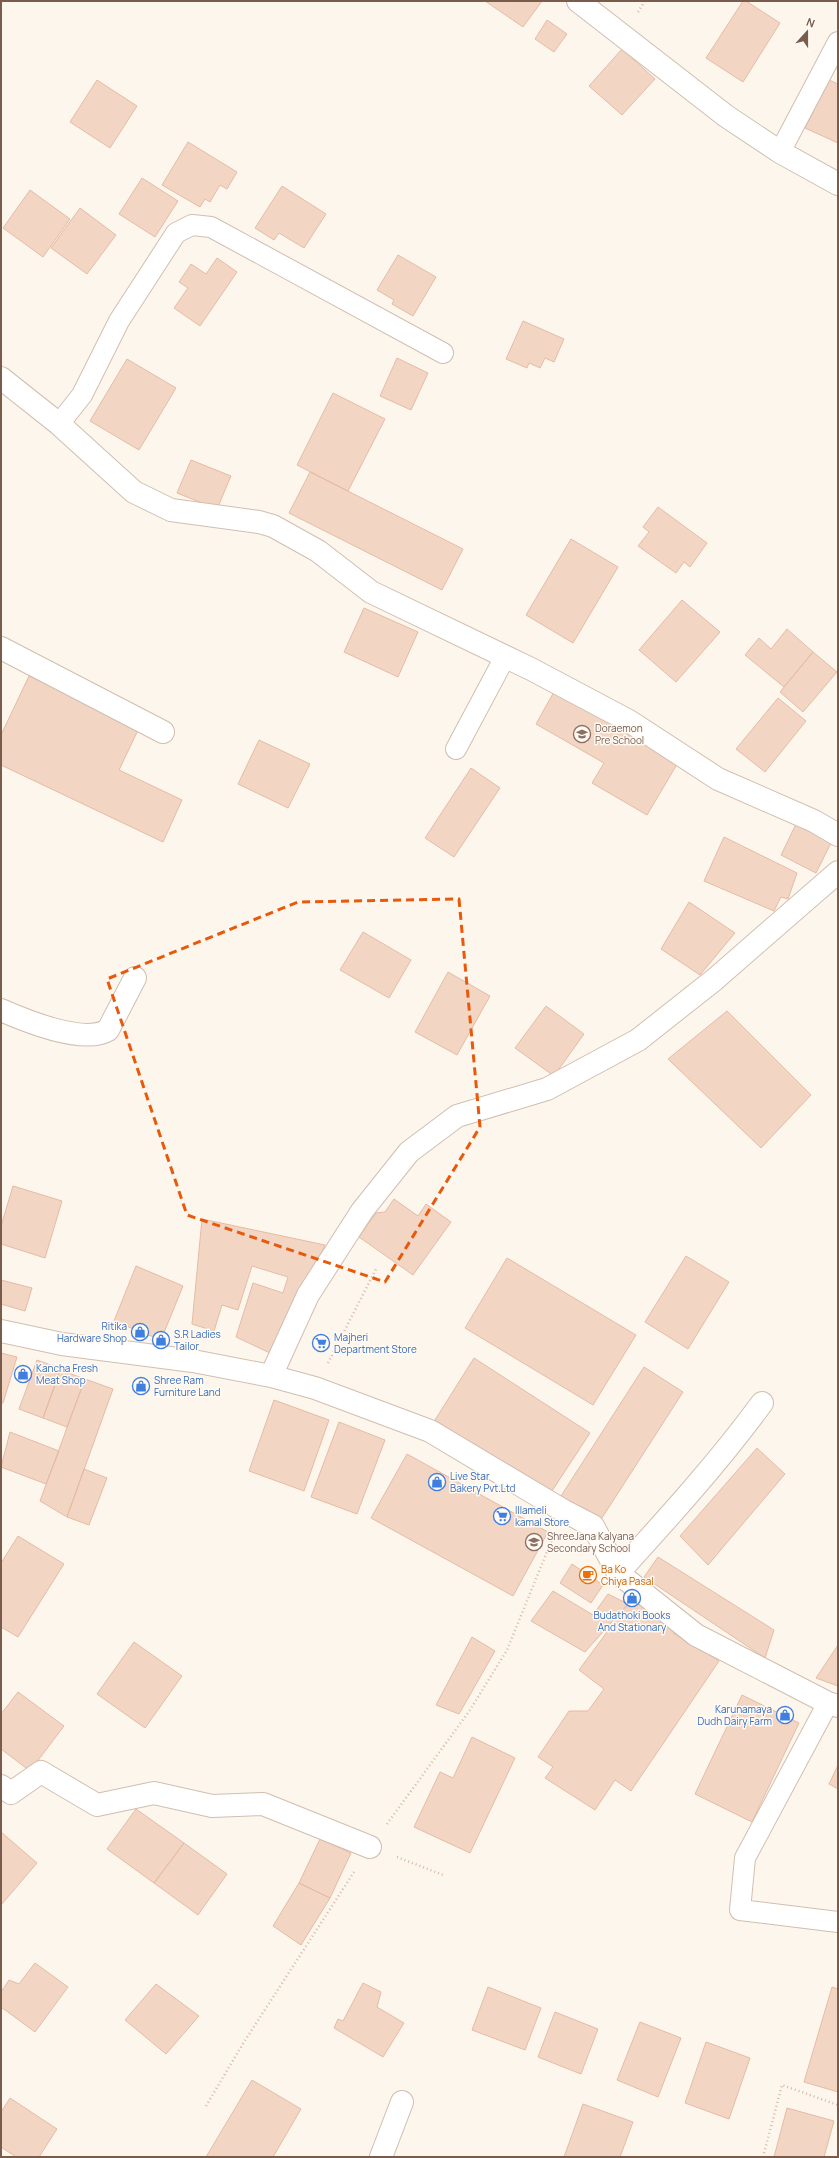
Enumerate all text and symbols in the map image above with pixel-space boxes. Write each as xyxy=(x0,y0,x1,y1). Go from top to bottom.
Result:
north arrow xyxy=(787,12,827,52)
text: N xyxy=(804,14,817,31)
place label: Doraemon Pre School xyxy=(595,721,644,747)
school or university icon: Doraemon Pre School xyxy=(572,724,592,744)
place label: Ritika Hardware Shop xyxy=(57,1319,127,1345)
shop icon: Ritika Hardware Shop xyxy=(130,1322,150,1342)
place label: S.R Ladies Tailor xyxy=(174,1327,221,1353)
shop icon: S.R Ladies Tailor xyxy=(151,1330,171,1350)
place label: Majheri Department Store xyxy=(334,1330,417,1356)
supermarket icon: Majheri Department Store xyxy=(311,1333,331,1353)
place label: Kancha Fresh Meat Shop xyxy=(36,1361,98,1387)
shop icon: Kancha Fresh Meat Shop xyxy=(13,1364,33,1384)
place label: Shree Ram Furniture Land xyxy=(154,1373,221,1399)
shop icon: Shree Ram Furniture Land xyxy=(131,1376,151,1396)
place label: Live Star Bakery Pvt.Ltd xyxy=(450,1469,516,1495)
shop icon: Live Star Bakery Pvt.Ltd xyxy=(427,1472,447,1492)
place label: Illameli kamal Store xyxy=(515,1503,569,1529)
supermarket icon: Illameli kamal Store xyxy=(492,1506,512,1526)
place label: ShreeJana Kalyana Secondary School xyxy=(547,1529,634,1555)
school or university icon: ShreeJana Kalyana Secondary School xyxy=(524,1532,544,1552)
place label: Ba Ko Chiya Pasal xyxy=(601,1562,654,1588)
cafe icon: Ba Ko Chiya Pasal xyxy=(578,1565,598,1585)
shop icon: Budathoki Books And Stationary xyxy=(622,1588,642,1608)
place label: Budathoki Books And Stationary xyxy=(594,1608,670,1634)
place label: Karunamaya Dudh Dairy Farm xyxy=(698,1702,772,1728)
shop icon: Karunamaya Dudh Dairy Farm xyxy=(775,1705,795,1725)

